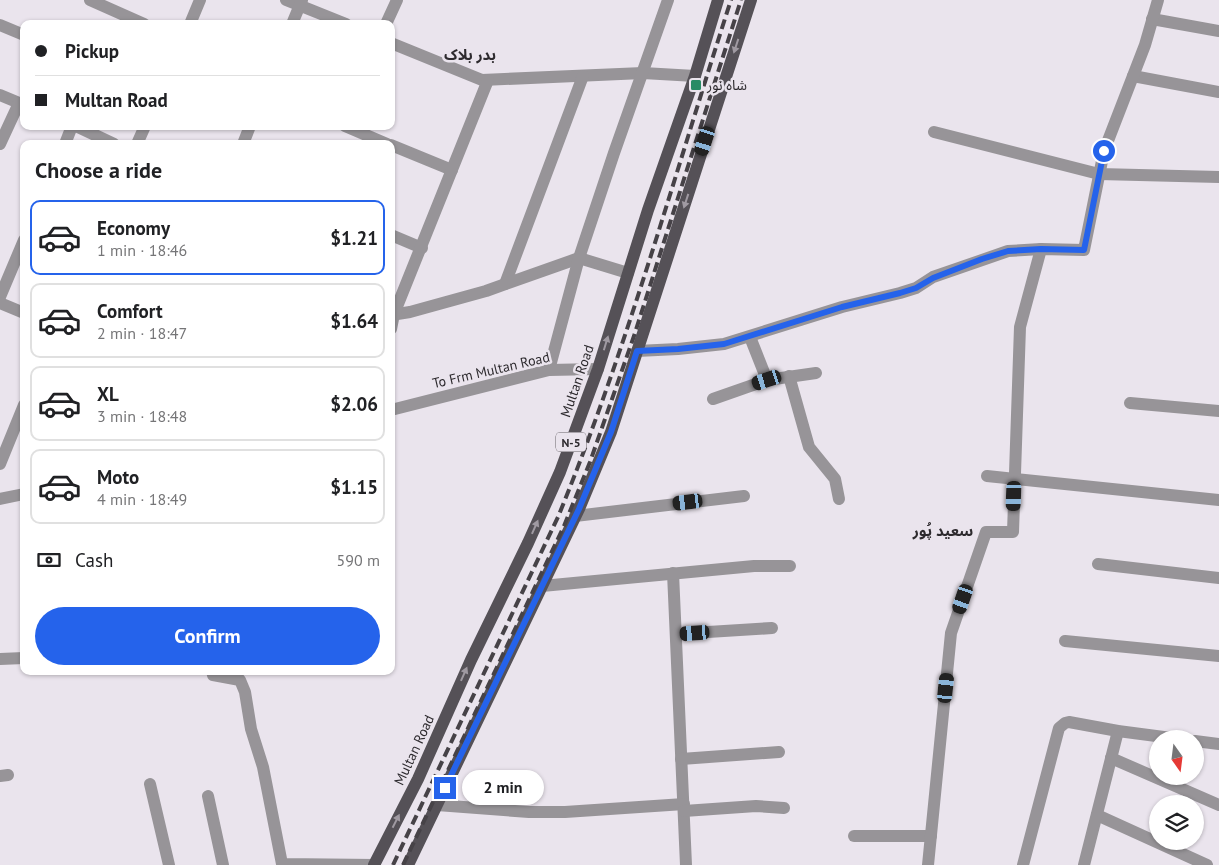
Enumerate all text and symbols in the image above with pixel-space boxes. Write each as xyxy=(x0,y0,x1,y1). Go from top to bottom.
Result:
text: Pickup xyxy=(65,39,119,63)
one-way arrow xyxy=(732,39,739,54)
district label: بدر بلاک xyxy=(444,45,496,64)
place label: شاہ نور xyxy=(706,76,747,94)
marker: شاہ نور xyxy=(689,78,703,92)
text: Multan Road xyxy=(65,88,168,112)
car xyxy=(693,124,716,158)
route start xyxy=(1093,140,1115,162)
text: Choose a ride xyxy=(35,156,162,184)
one-way arrow xyxy=(681,194,689,209)
icon: car xyxy=(37,215,82,260)
text: Economy xyxy=(97,216,170,240)
text: $1.21 xyxy=(330,226,378,250)
text: 1 min · 18:46 xyxy=(97,240,187,260)
icon: car xyxy=(37,298,82,343)
text: Comfort xyxy=(97,299,163,323)
text: $1.64 xyxy=(330,309,378,333)
text: 2 min · 18:47 xyxy=(97,323,187,343)
one-way arrow xyxy=(602,336,610,351)
street label: Multan Road xyxy=(556,342,598,420)
street label: To Frm Multan Road xyxy=(431,348,551,392)
car xyxy=(750,368,783,392)
icon: car xyxy=(37,381,82,426)
text: XL xyxy=(97,382,119,406)
text: $2.06 xyxy=(330,392,378,416)
text: 3 min · 18:48 xyxy=(97,406,187,426)
road number: N-5 xyxy=(556,432,586,452)
icon: car xyxy=(37,464,82,509)
text: Moto xyxy=(97,465,139,489)
text: $1.15 xyxy=(330,475,378,499)
car xyxy=(1005,481,1022,511)
text: 4 min · 18:49 xyxy=(97,489,187,509)
car xyxy=(672,493,703,511)
one-way arrow xyxy=(531,520,539,534)
district label: سعید پُور xyxy=(912,521,973,540)
icon: cash xyxy=(35,546,63,574)
text: Cash xyxy=(75,548,113,572)
text: 590 m xyxy=(337,550,380,570)
car xyxy=(951,582,974,616)
button: Confirm xyxy=(35,607,380,665)
car xyxy=(679,624,710,642)
one-way arrow xyxy=(461,667,469,681)
car xyxy=(936,672,955,704)
street label: Multan Road xyxy=(390,712,438,788)
north arrow xyxy=(1149,730,1204,785)
map controls xyxy=(1149,730,1204,850)
callout: 2 min xyxy=(462,770,545,806)
route end xyxy=(434,777,456,799)
text: 2 min xyxy=(483,777,523,797)
button: layers xyxy=(1149,795,1204,850)
one-way arrow xyxy=(392,814,400,829)

